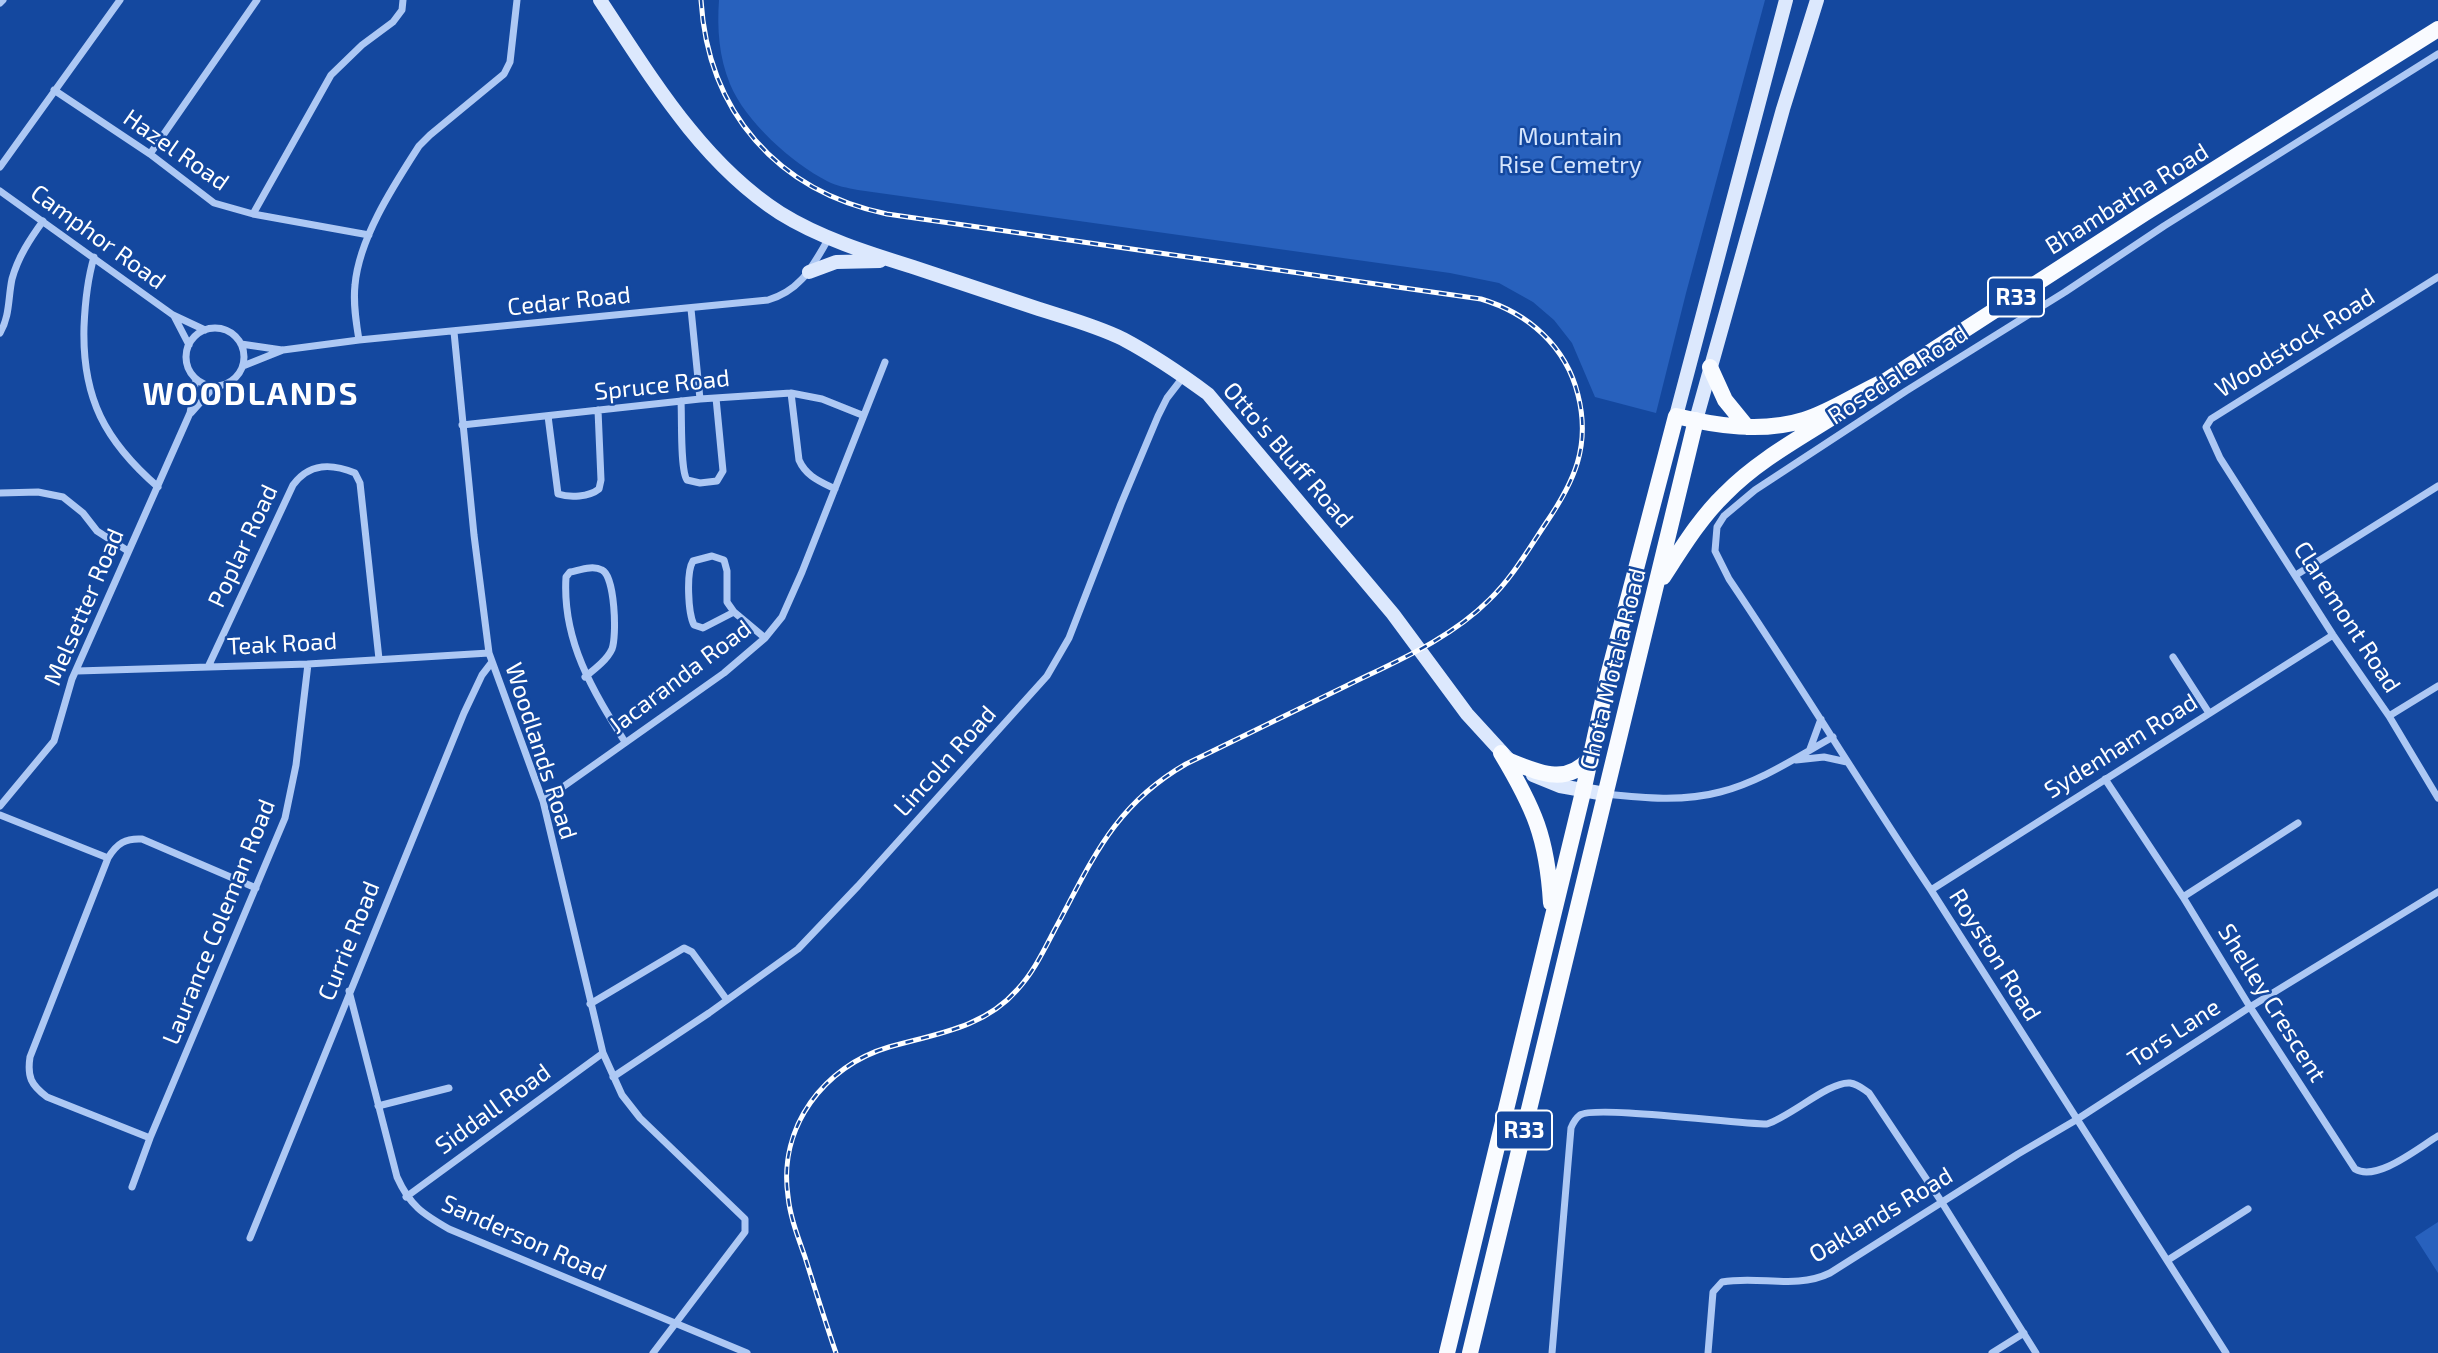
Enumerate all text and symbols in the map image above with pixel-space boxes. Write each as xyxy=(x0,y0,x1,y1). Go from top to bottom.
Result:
street label: Hazel Road xyxy=(118,103,234,197)
park label: Mountain Rise Cemetry xyxy=(1498,123,1642,179)
street label: Bhambatha Road xyxy=(2040,137,2214,261)
street label: Camphor Road xyxy=(25,178,171,296)
road number: R33 xyxy=(1988,278,2044,316)
street label: Cedar Road xyxy=(506,280,632,322)
street label: Woodstock Road xyxy=(2210,282,2380,404)
street label: Rosedale Road xyxy=(1823,319,1973,431)
street label: Spruce Road xyxy=(593,364,731,406)
district label: WOODLANDS xyxy=(144,375,358,413)
street label: Otto's Bluff Road xyxy=(1217,376,1359,534)
street label: Poplar Road xyxy=(202,480,284,612)
street label: Melsetter Road xyxy=(38,524,130,690)
street label: Claremont Road xyxy=(2287,536,2407,698)
street label: Chota Motala Road xyxy=(1574,565,1652,773)
street label: Jacaranda Road xyxy=(603,614,757,740)
street label: Teak Road xyxy=(226,627,338,661)
street label: Woodlands Road xyxy=(499,659,583,843)
street label: Sydenham Road xyxy=(2039,687,2203,805)
street label: Lincoln Road xyxy=(888,700,1002,822)
street label: Laurance Coleman Road xyxy=(157,795,281,1049)
street label: Currie Road xyxy=(312,877,386,1005)
street label: Royston Road xyxy=(1943,884,2047,1026)
street label: Shelley Crescent xyxy=(2212,919,2332,1087)
street label: Tors Lane xyxy=(2122,992,2226,1074)
street label: Siddall Road xyxy=(430,1058,556,1160)
road number: R33 xyxy=(1496,1110,1552,1149)
street label: Oaklands Road xyxy=(1804,1161,1958,1269)
street label: Sanderson Road xyxy=(437,1189,611,1287)

